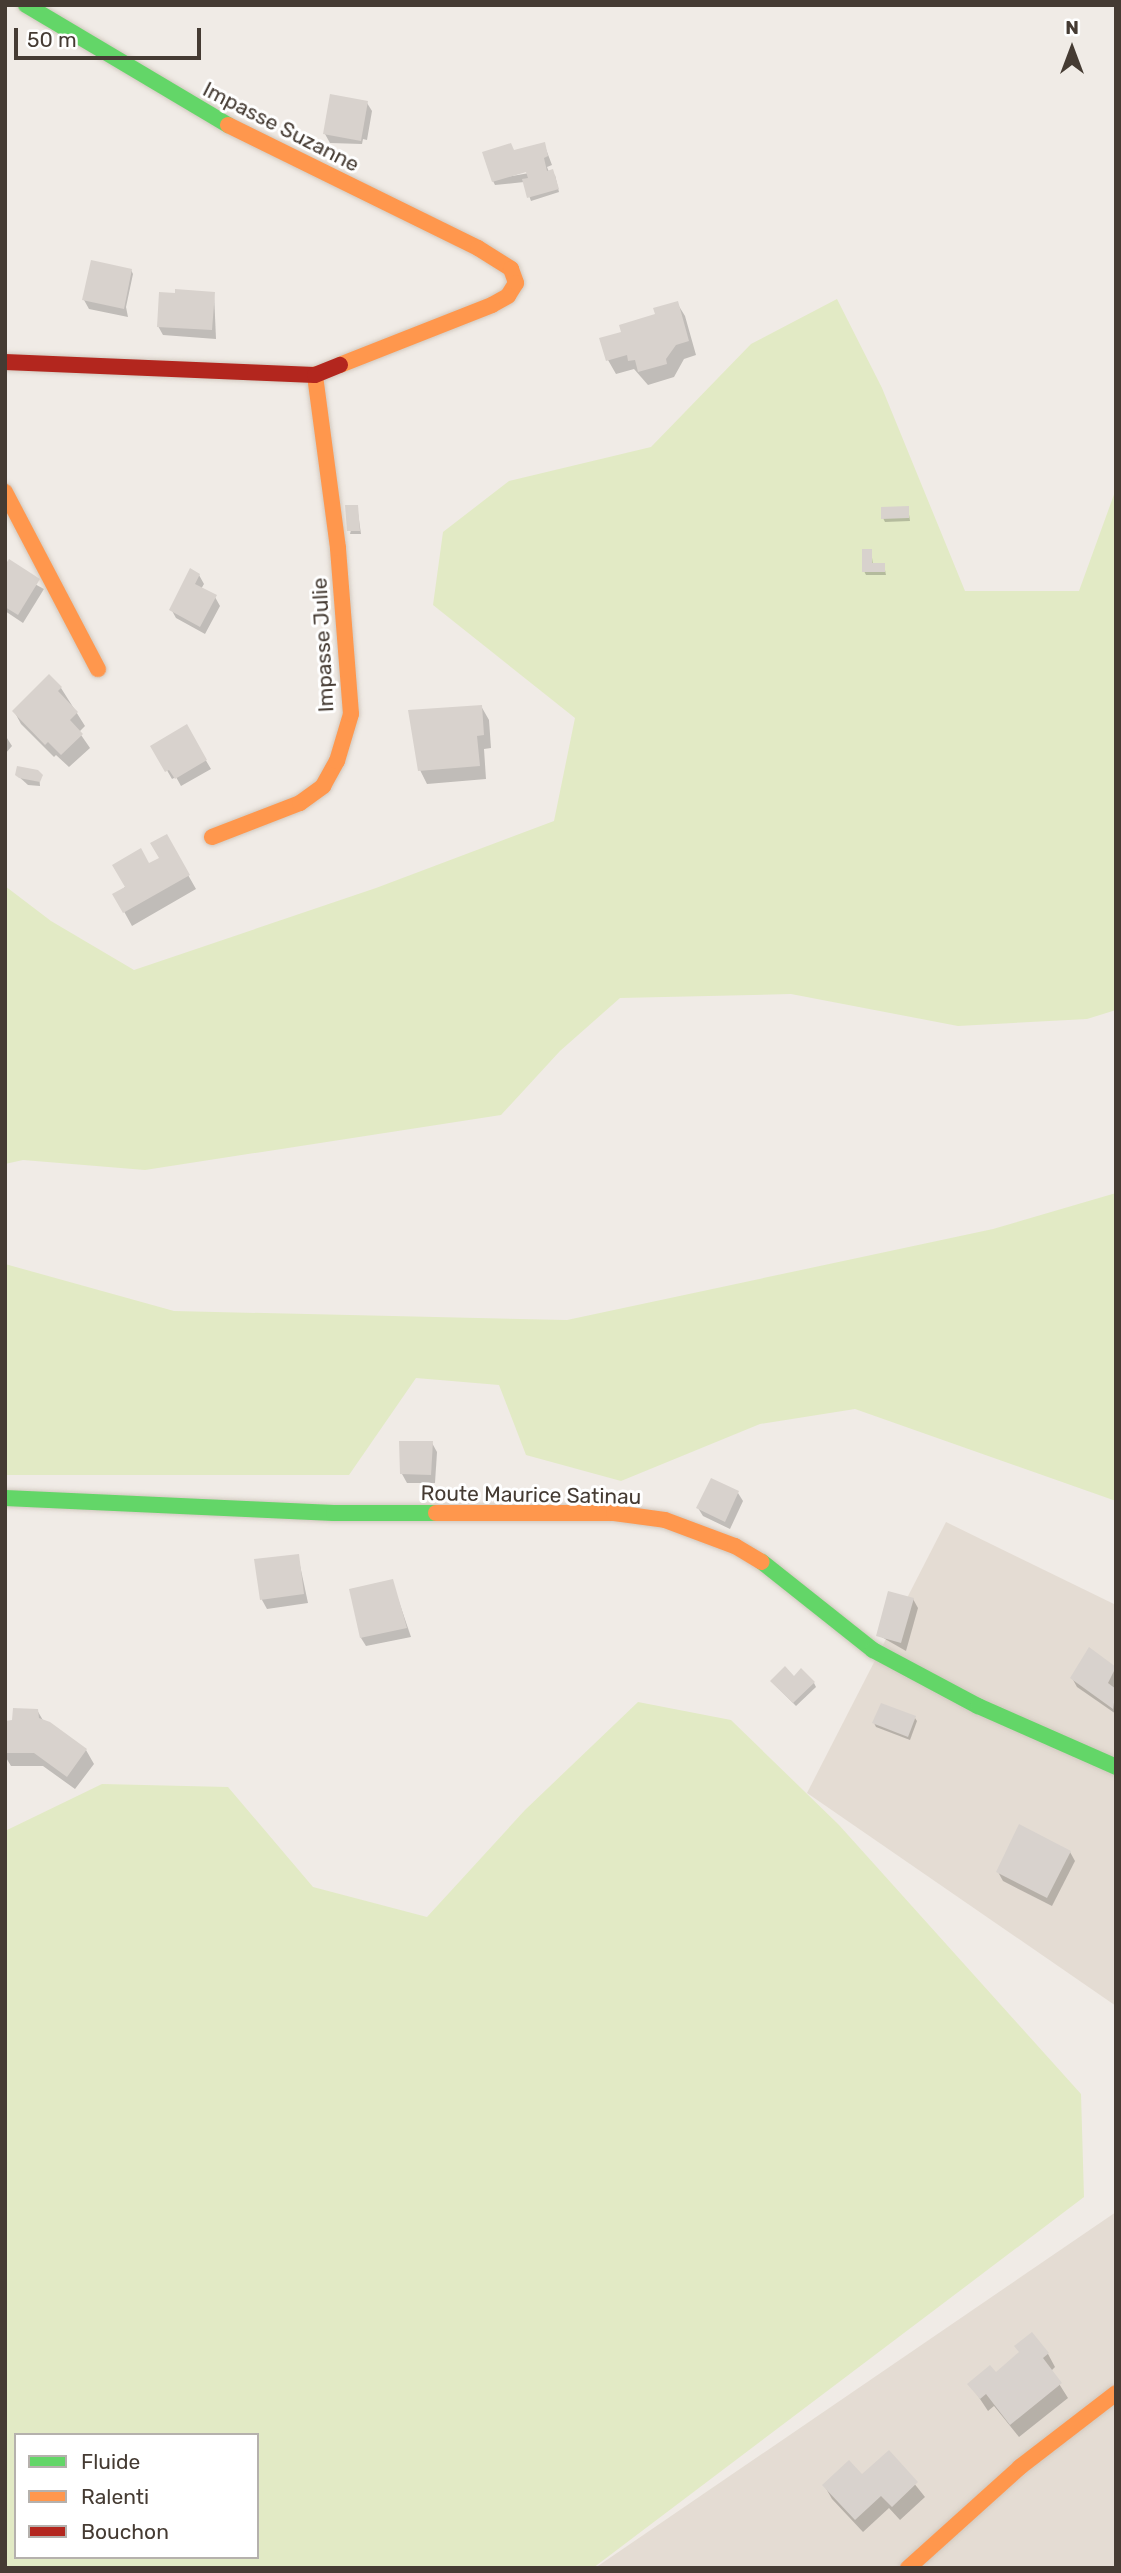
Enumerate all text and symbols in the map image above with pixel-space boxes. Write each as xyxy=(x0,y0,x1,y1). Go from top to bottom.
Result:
scale bar xyxy=(18,14,205,58)
north arrow xyxy=(1037,14,1107,84)
text: N xyxy=(1065,16,1079,39)
text: 50 m xyxy=(27,27,77,52)
street label: Impasse Suzanne xyxy=(199,77,363,177)
street label: Impasse Julie xyxy=(307,577,339,713)
street label: Route Maurice Satinau xyxy=(420,1480,642,1510)
legend xyxy=(14,2433,259,2559)
text: Fluide xyxy=(81,2449,140,2474)
text: Ralenti xyxy=(81,2484,149,2509)
text: Bouchon xyxy=(81,2519,169,2544)

